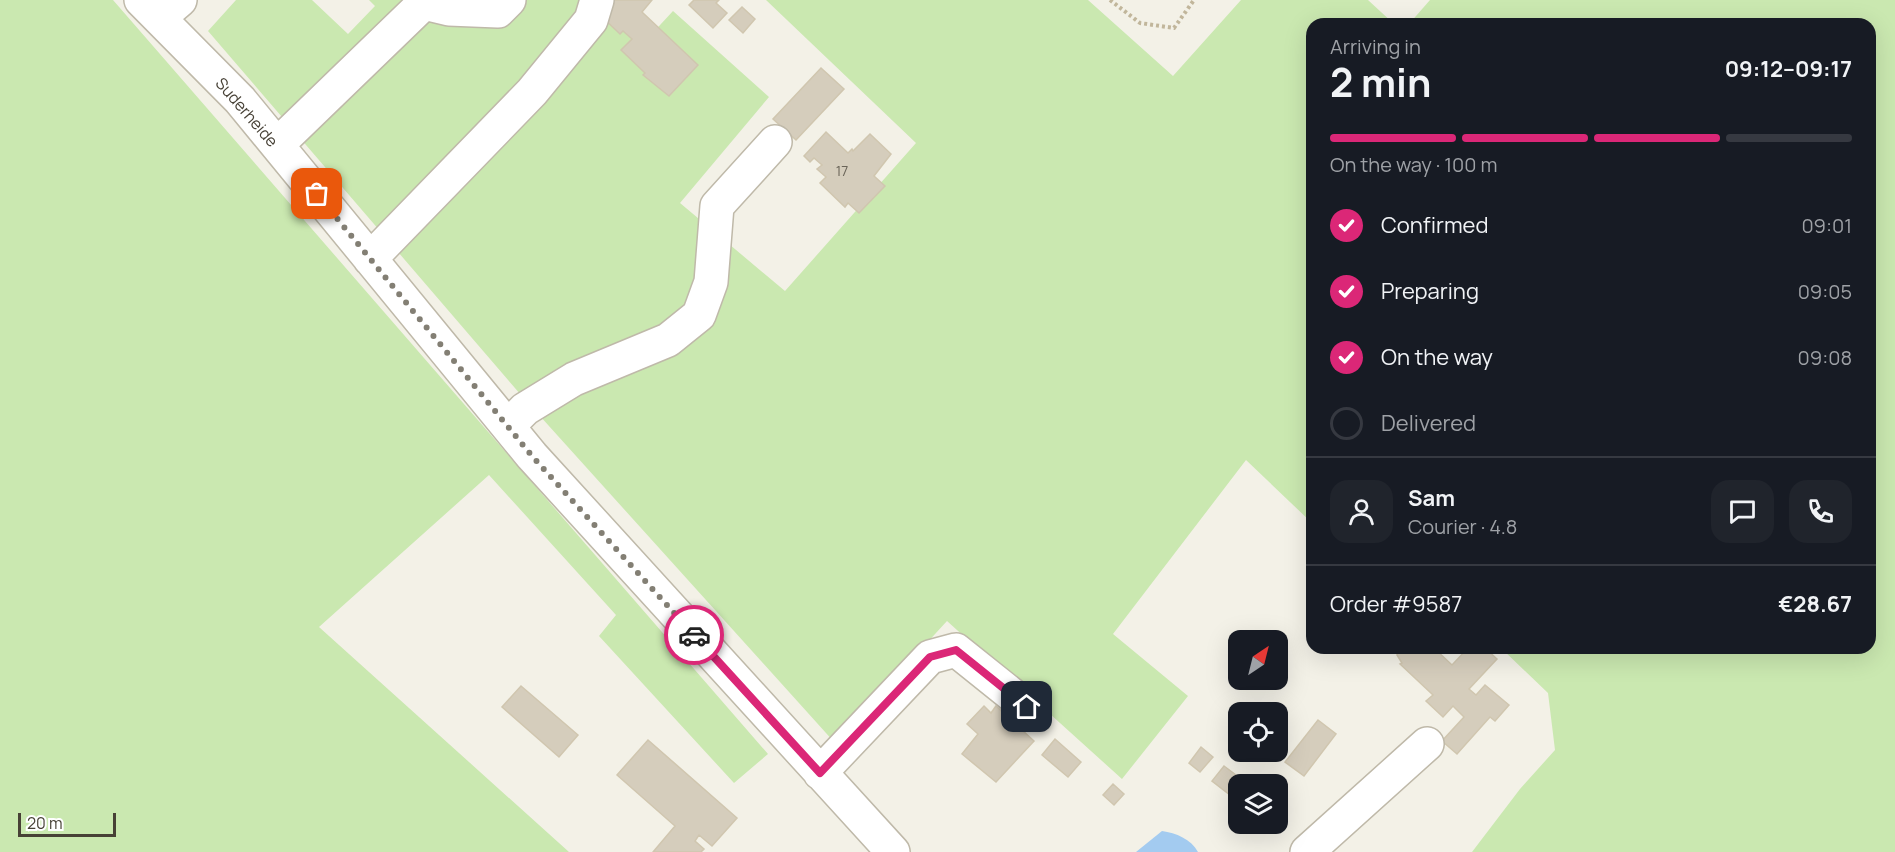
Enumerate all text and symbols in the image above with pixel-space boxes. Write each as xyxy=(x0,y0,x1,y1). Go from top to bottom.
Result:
text: Arriving in xyxy=(1330,33,1421,60)
text: 09:12–09:17 xyxy=(1725,54,1852,84)
text: 2 min xyxy=(1330,55,1431,109)
street label: Suderheide xyxy=(211,73,283,151)
text: On the way · 100 m xyxy=(1330,151,1497,178)
house number: 17 xyxy=(836,161,848,180)
pin xyxy=(291,168,342,219)
icon: bag xyxy=(300,177,333,210)
icon: check xyxy=(1330,209,1363,242)
text: Confirmed xyxy=(1381,210,1489,240)
text: 09:01 xyxy=(1801,212,1852,239)
icon: check xyxy=(1330,275,1363,308)
text: Preparing xyxy=(1381,276,1479,306)
text: 09:05 xyxy=(1798,278,1852,305)
icon: check xyxy=(1330,341,1363,374)
text: On the way xyxy=(1381,342,1493,372)
text: 09:08 xyxy=(1798,344,1852,371)
text: Delivered xyxy=(1381,408,1476,438)
button: person xyxy=(1330,480,1393,543)
button: chat xyxy=(1711,480,1774,543)
button: phone xyxy=(1789,480,1852,543)
text: Sam xyxy=(1408,483,1455,513)
text: Courier · 4.8 xyxy=(1408,513,1517,540)
text: Order #9587 xyxy=(1330,589,1462,619)
text: €28.67 xyxy=(1778,589,1852,619)
courier xyxy=(664,605,724,665)
icon: car xyxy=(678,619,711,652)
north arrow xyxy=(1228,630,1288,690)
map controls xyxy=(1228,630,1288,834)
pin xyxy=(1001,681,1052,732)
icon: home xyxy=(1010,690,1043,723)
button: locate xyxy=(1228,702,1288,762)
button: layers xyxy=(1228,774,1288,834)
scale bar xyxy=(18,810,116,838)
text: 20 m xyxy=(27,812,63,834)

